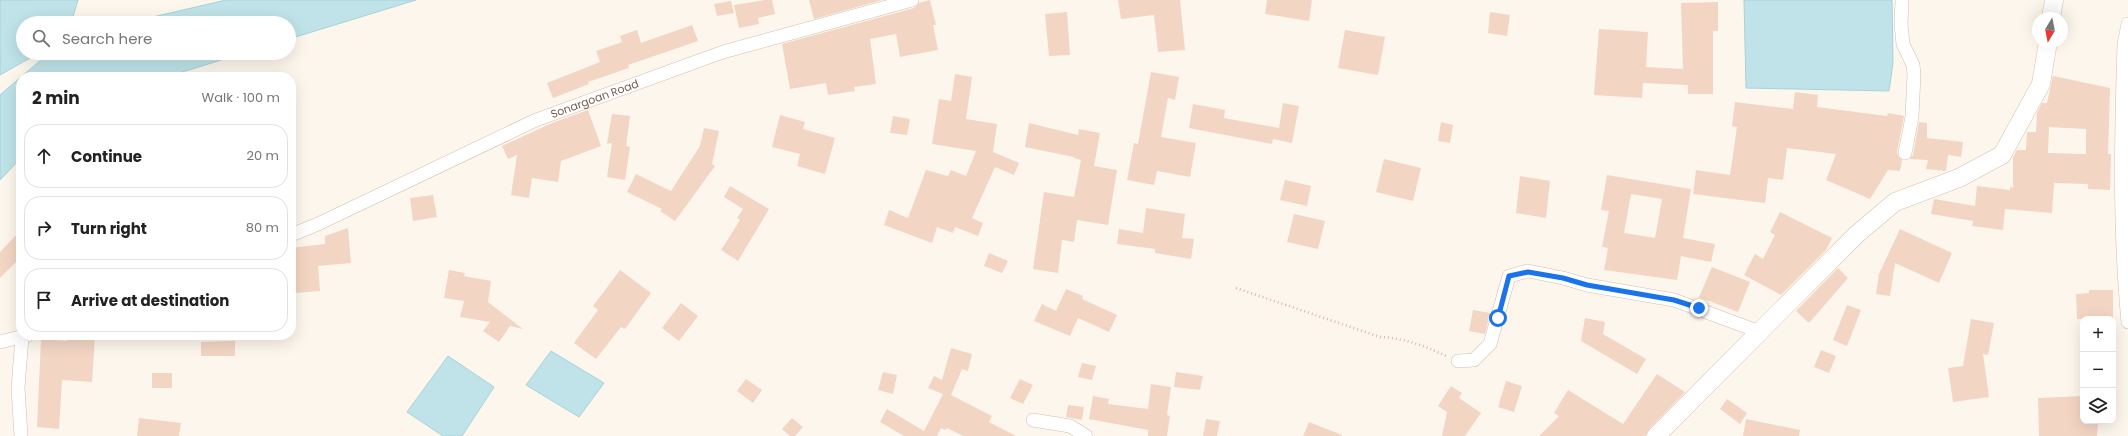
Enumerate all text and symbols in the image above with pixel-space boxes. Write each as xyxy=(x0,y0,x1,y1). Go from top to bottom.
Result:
north arrow xyxy=(2032,12,2068,48)
search box xyxy=(16,16,296,60)
icon: search xyxy=(30,27,52,49)
text: Search here xyxy=(62,28,152,49)
street label: Sonargoan Road xyxy=(548,75,641,122)
text: 2 min xyxy=(32,86,80,110)
text: Walk · 100 m xyxy=(202,88,280,107)
icon: ahead xyxy=(33,145,55,167)
text: Continue xyxy=(71,146,142,167)
text: 20 m xyxy=(246,146,279,165)
icon: right xyxy=(33,217,55,239)
text: Turn right xyxy=(71,218,147,239)
text: 80 m xyxy=(246,218,279,237)
icon: arrive xyxy=(33,289,55,311)
text: Arrive at destination xyxy=(71,290,229,311)
route end xyxy=(1690,299,1708,317)
route start xyxy=(1489,309,1507,327)
map controls xyxy=(2080,316,2116,424)
button: + xyxy=(2080,316,2116,352)
button: − xyxy=(2080,352,2116,388)
button: layers xyxy=(2080,388,2116,424)

